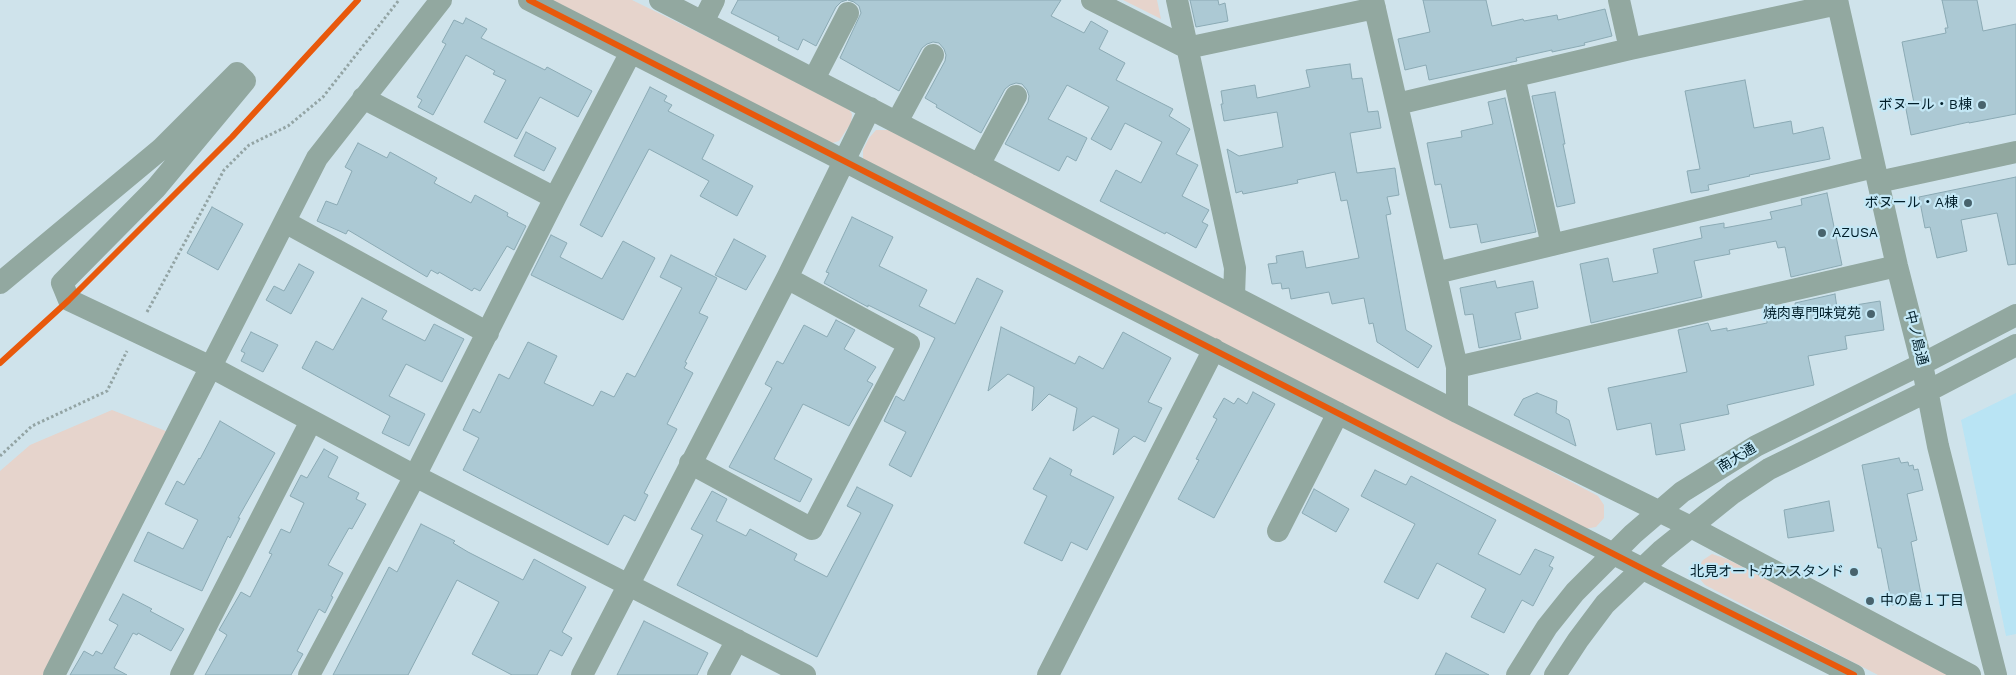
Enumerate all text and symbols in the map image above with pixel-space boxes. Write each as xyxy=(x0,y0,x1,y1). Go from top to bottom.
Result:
place label: ボヌール・B棟 xyxy=(1879,97,1972,113)
marker: ボヌール・B棟 xyxy=(1976,99,1988,111)
place label: ボヌール・A棟 xyxy=(1865,195,1958,211)
marker: ボヌール・A棟 xyxy=(1962,197,1974,209)
place label: AZUSA xyxy=(1832,225,1878,241)
marker: AZUSA xyxy=(1816,227,1828,239)
place label: 焼肉専門味覚苑 xyxy=(1763,306,1861,322)
marker: 焼肉専門味覚苑 xyxy=(1865,308,1877,320)
street label: 中ノ島通 xyxy=(1901,309,1931,367)
street label: 南大通 xyxy=(1715,440,1759,476)
place label: 北見オートガススタンド xyxy=(1690,564,1844,580)
marker: 北見オートガススタンド xyxy=(1848,566,1860,578)
place label: 中の島１丁目 xyxy=(1880,593,1964,609)
marker: 中の島１丁目 xyxy=(1864,595,1876,607)

